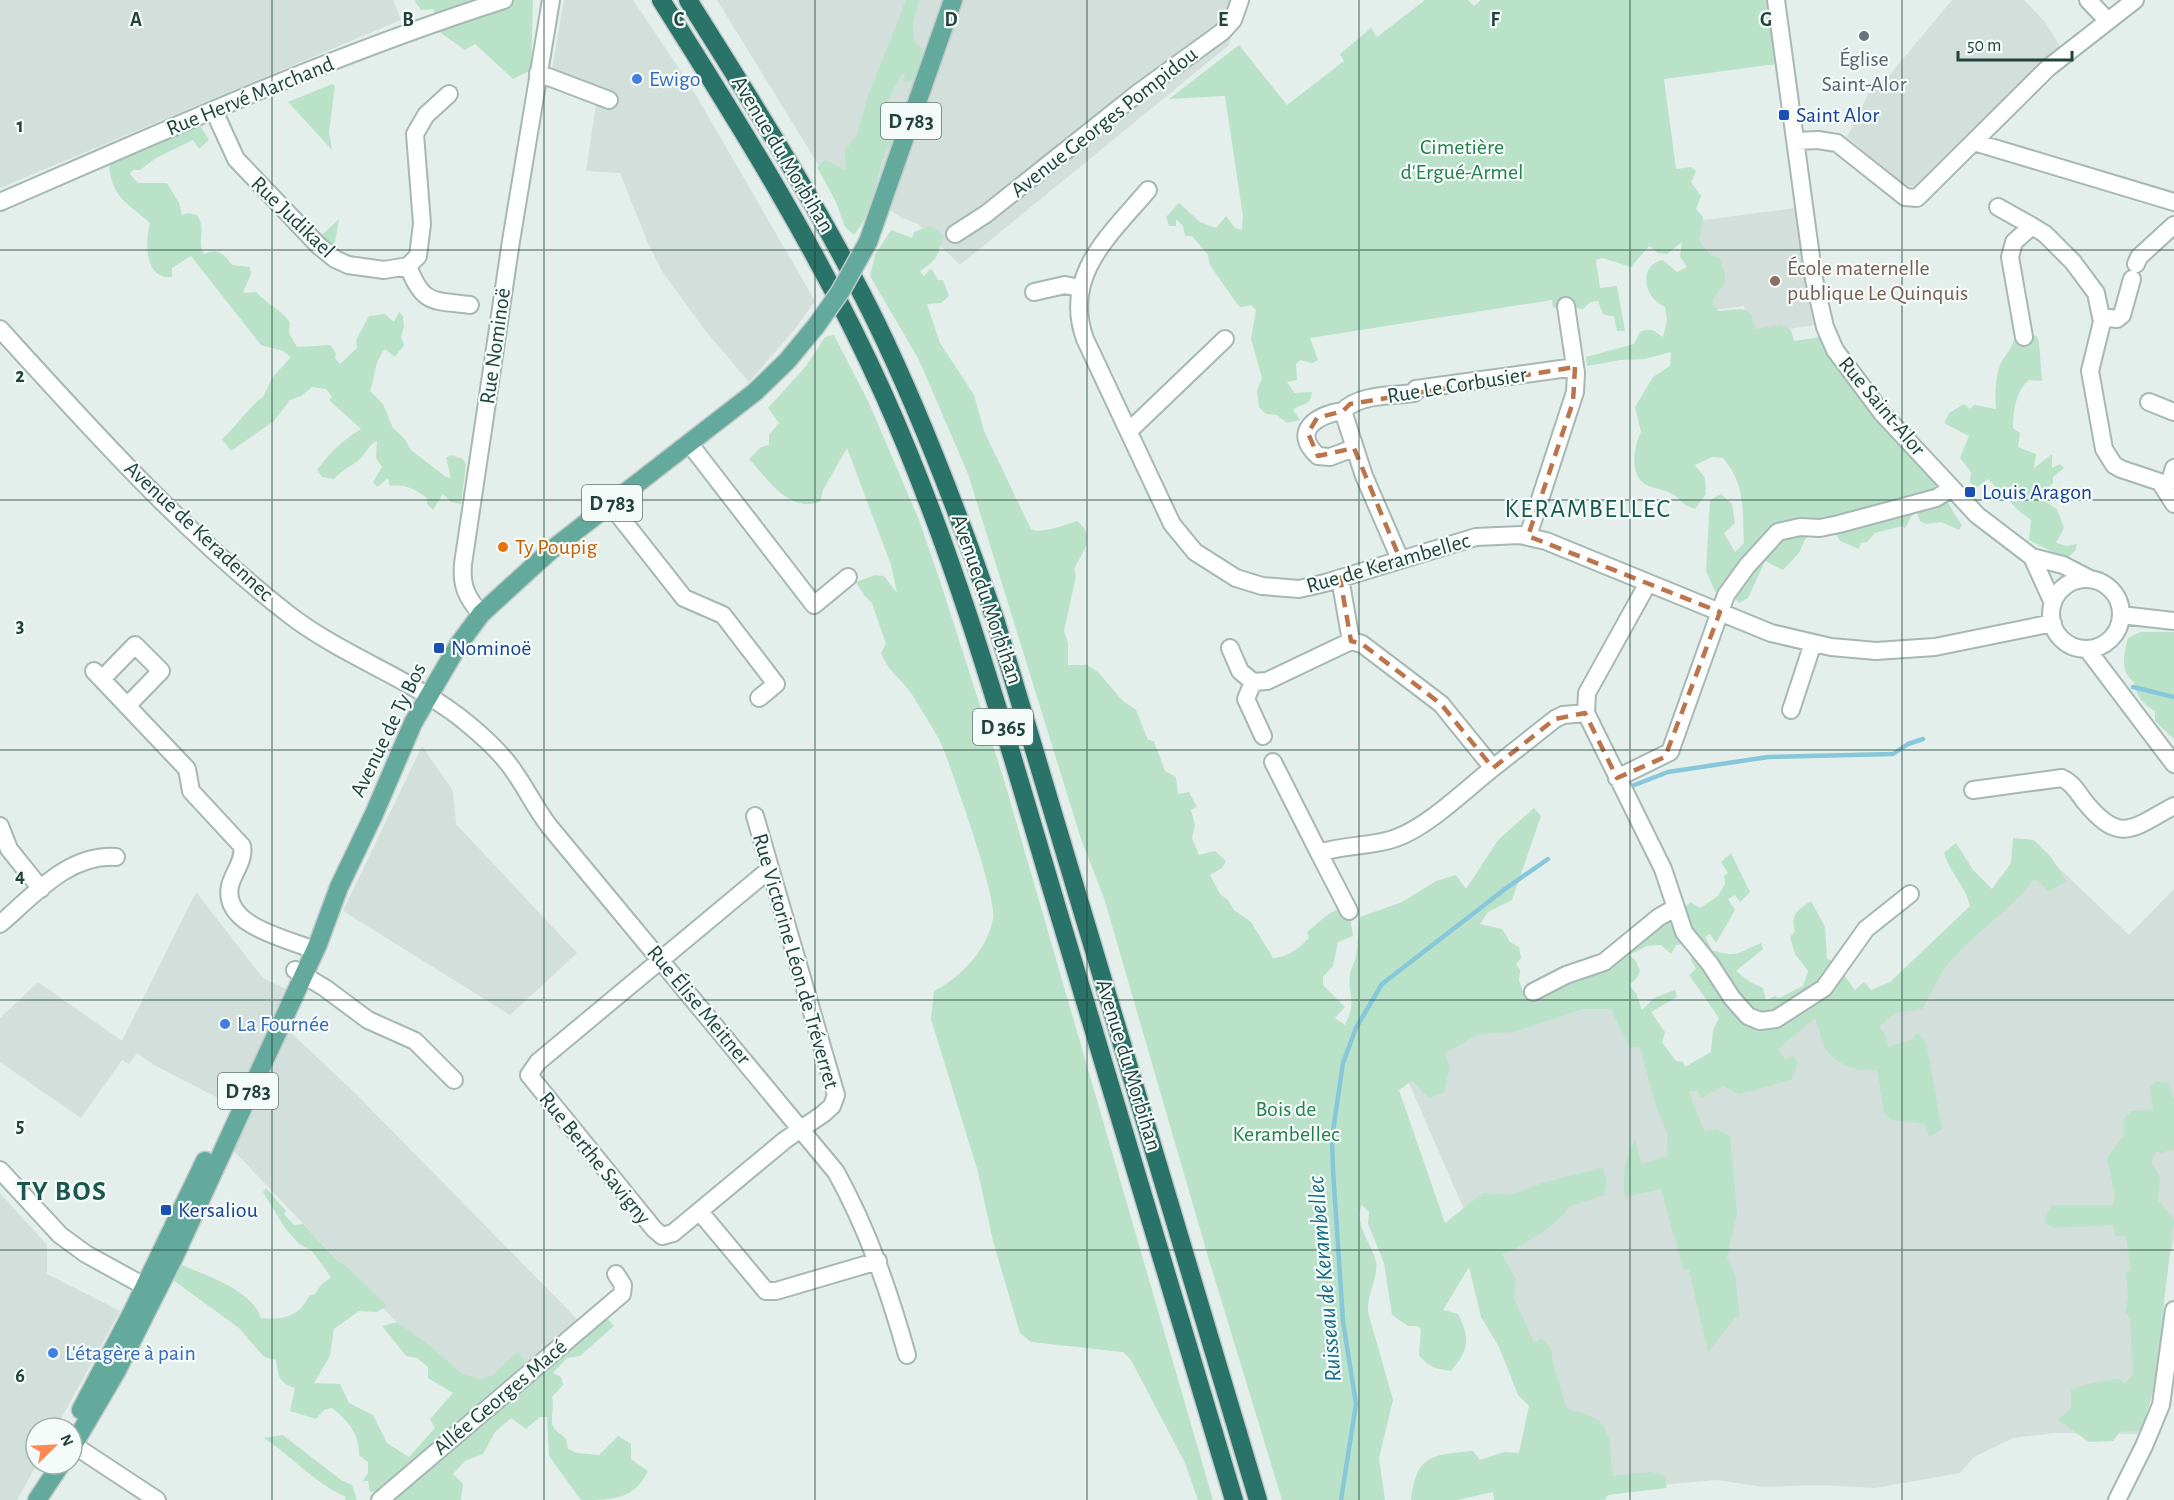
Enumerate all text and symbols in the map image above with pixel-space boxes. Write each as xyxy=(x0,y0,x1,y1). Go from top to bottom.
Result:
text: A xyxy=(130,10,142,30)
text: B xyxy=(402,10,414,30)
text: C xyxy=(674,10,685,30)
text: D xyxy=(944,10,958,30)
text: E xyxy=(1218,10,1228,30)
text: F xyxy=(1490,10,1500,30)
text: G xyxy=(1760,10,1772,30)
scale bar xyxy=(1958,24,2072,62)
marker: Église Saint-Alor xyxy=(1857,29,1871,43)
text: 50 m xyxy=(1967,37,2001,55)
street label: Avenue Georges Pompidou xyxy=(1007,43,1201,201)
place label: Église Saint-Alor xyxy=(1822,47,1907,95)
street label: Rue Hervé Marchand xyxy=(163,52,337,140)
place label: Ewigo xyxy=(649,68,701,90)
marker: Ewigo xyxy=(630,72,644,86)
street label: Avenue du Morbihan xyxy=(728,72,838,236)
road number: D 783 xyxy=(881,103,941,139)
place label: Saint Alor xyxy=(1796,104,1879,126)
marker: Saint Alor xyxy=(1777,108,1791,122)
text: 1 xyxy=(16,116,24,136)
park label: Cimetière d'Ergué-Armel xyxy=(1400,136,1524,183)
street label: Rue Judikael xyxy=(247,172,339,262)
place label: École maternelle publique Le Quinquis xyxy=(1787,256,1968,304)
marker: École maternelle publique Le Quinquis xyxy=(1768,274,1782,288)
street label: Rue Nominoë xyxy=(476,286,514,406)
street label: Rue Saint-Alor xyxy=(1834,352,1930,460)
street label: Rue Le Corbusier xyxy=(1385,363,1529,407)
text: 2 xyxy=(15,366,25,386)
street label: Avenue de Keradennec xyxy=(120,457,278,606)
place label: Louis Aragon xyxy=(1982,481,2092,503)
road number: D 783 xyxy=(582,485,642,521)
marker: Louis Aragon xyxy=(1963,485,1977,499)
district label: KERAMBELLEC xyxy=(1505,496,1672,522)
street label: Avenue du Morbihan xyxy=(948,511,1026,687)
street label: Rue de Kerambellec xyxy=(1304,529,1473,597)
place label: Ty Poupig xyxy=(515,536,597,558)
marker: Ty Poupig xyxy=(496,540,510,554)
text: 3 xyxy=(16,616,24,636)
place label: Nominoë xyxy=(451,637,531,659)
marker: Nominoë xyxy=(432,641,446,655)
street label: Avenue de Ty Bos xyxy=(346,660,430,800)
road number: D 365 xyxy=(973,709,1033,745)
street label: Rue Victorine Léon de Tréverret xyxy=(749,831,843,1091)
text: 4 xyxy=(15,866,25,886)
street label: Rue Élise Meitner xyxy=(643,941,756,1069)
street label: Avenue du Morbihan xyxy=(1092,977,1166,1153)
place label: La Fournée xyxy=(237,1013,329,1035)
marker: La Fournée xyxy=(218,1017,232,1031)
road number: D 783 xyxy=(218,1073,278,1109)
street label: Rue Berthe Savigny xyxy=(535,1088,655,1229)
park label: Bois de Kerambellec xyxy=(1232,1098,1340,1145)
text: 5 xyxy=(16,1116,24,1136)
water label: Ruisseau de Kerambellec xyxy=(1304,1174,1346,1383)
district label: TY BOS xyxy=(16,1178,108,1206)
place label: Kersaliou xyxy=(178,1199,258,1221)
marker: Kersaliou xyxy=(159,1203,173,1217)
street label: Allée Georges Macé xyxy=(429,1335,571,1459)
place label: L'étagère à pain xyxy=(65,1342,196,1364)
marker: L'étagère à pain xyxy=(46,1346,60,1360)
text: 6 xyxy=(15,1366,25,1386)
north arrow xyxy=(24,1416,84,1476)
text: N xyxy=(57,1432,76,1449)

